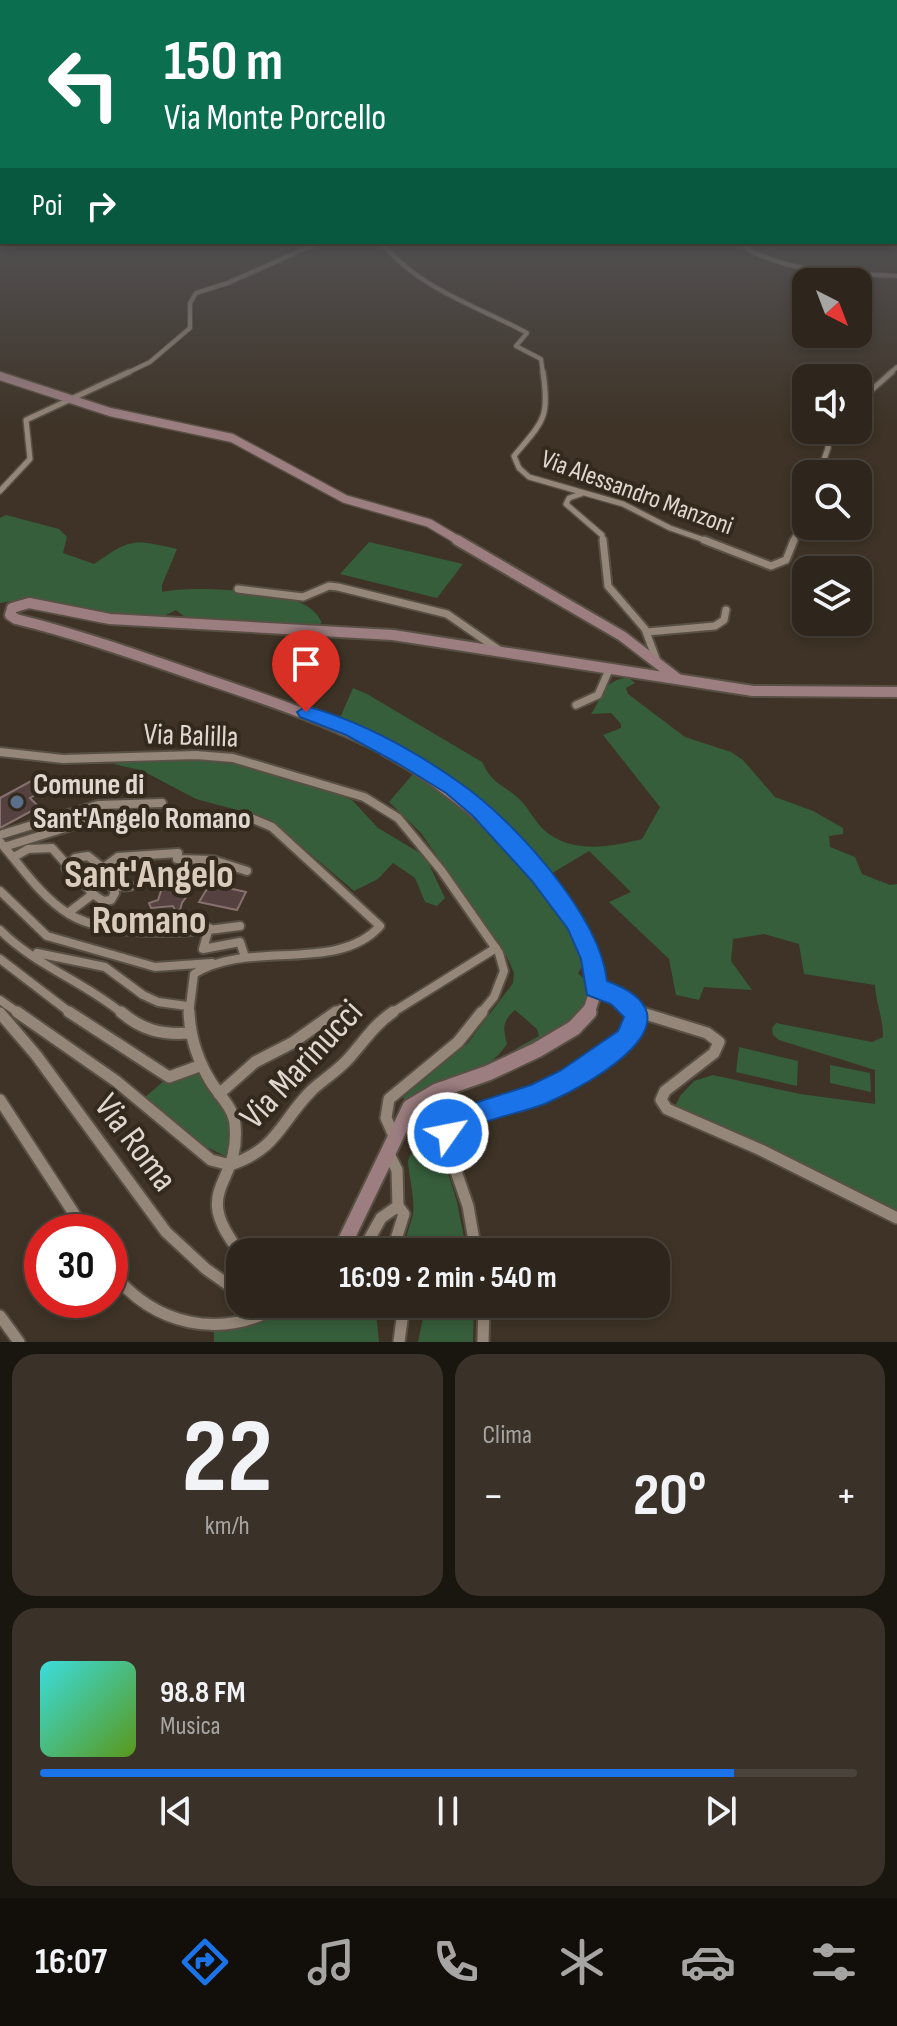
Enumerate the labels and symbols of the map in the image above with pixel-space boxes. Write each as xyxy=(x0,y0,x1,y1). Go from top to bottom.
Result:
north arrow xyxy=(792,268,872,348)
street label: Via Alessandro Manzoni xyxy=(537,444,737,542)
pin xyxy=(272,630,340,712)
street label: Via Balilla xyxy=(143,716,239,756)
place label: Comune di Sant'Angelo Romano xyxy=(33,767,251,837)
marker: Comune di Sant'Angelo Romano xyxy=(8,793,26,811)
district label: Sant'Angelo Romano xyxy=(64,851,234,945)
street label: Via Marinucci xyxy=(232,992,372,1138)
street label: Via Roma xyxy=(85,1086,185,1200)
position arrow xyxy=(406,1091,490,1175)
speed limit sign: 30 xyxy=(24,1214,128,1318)

